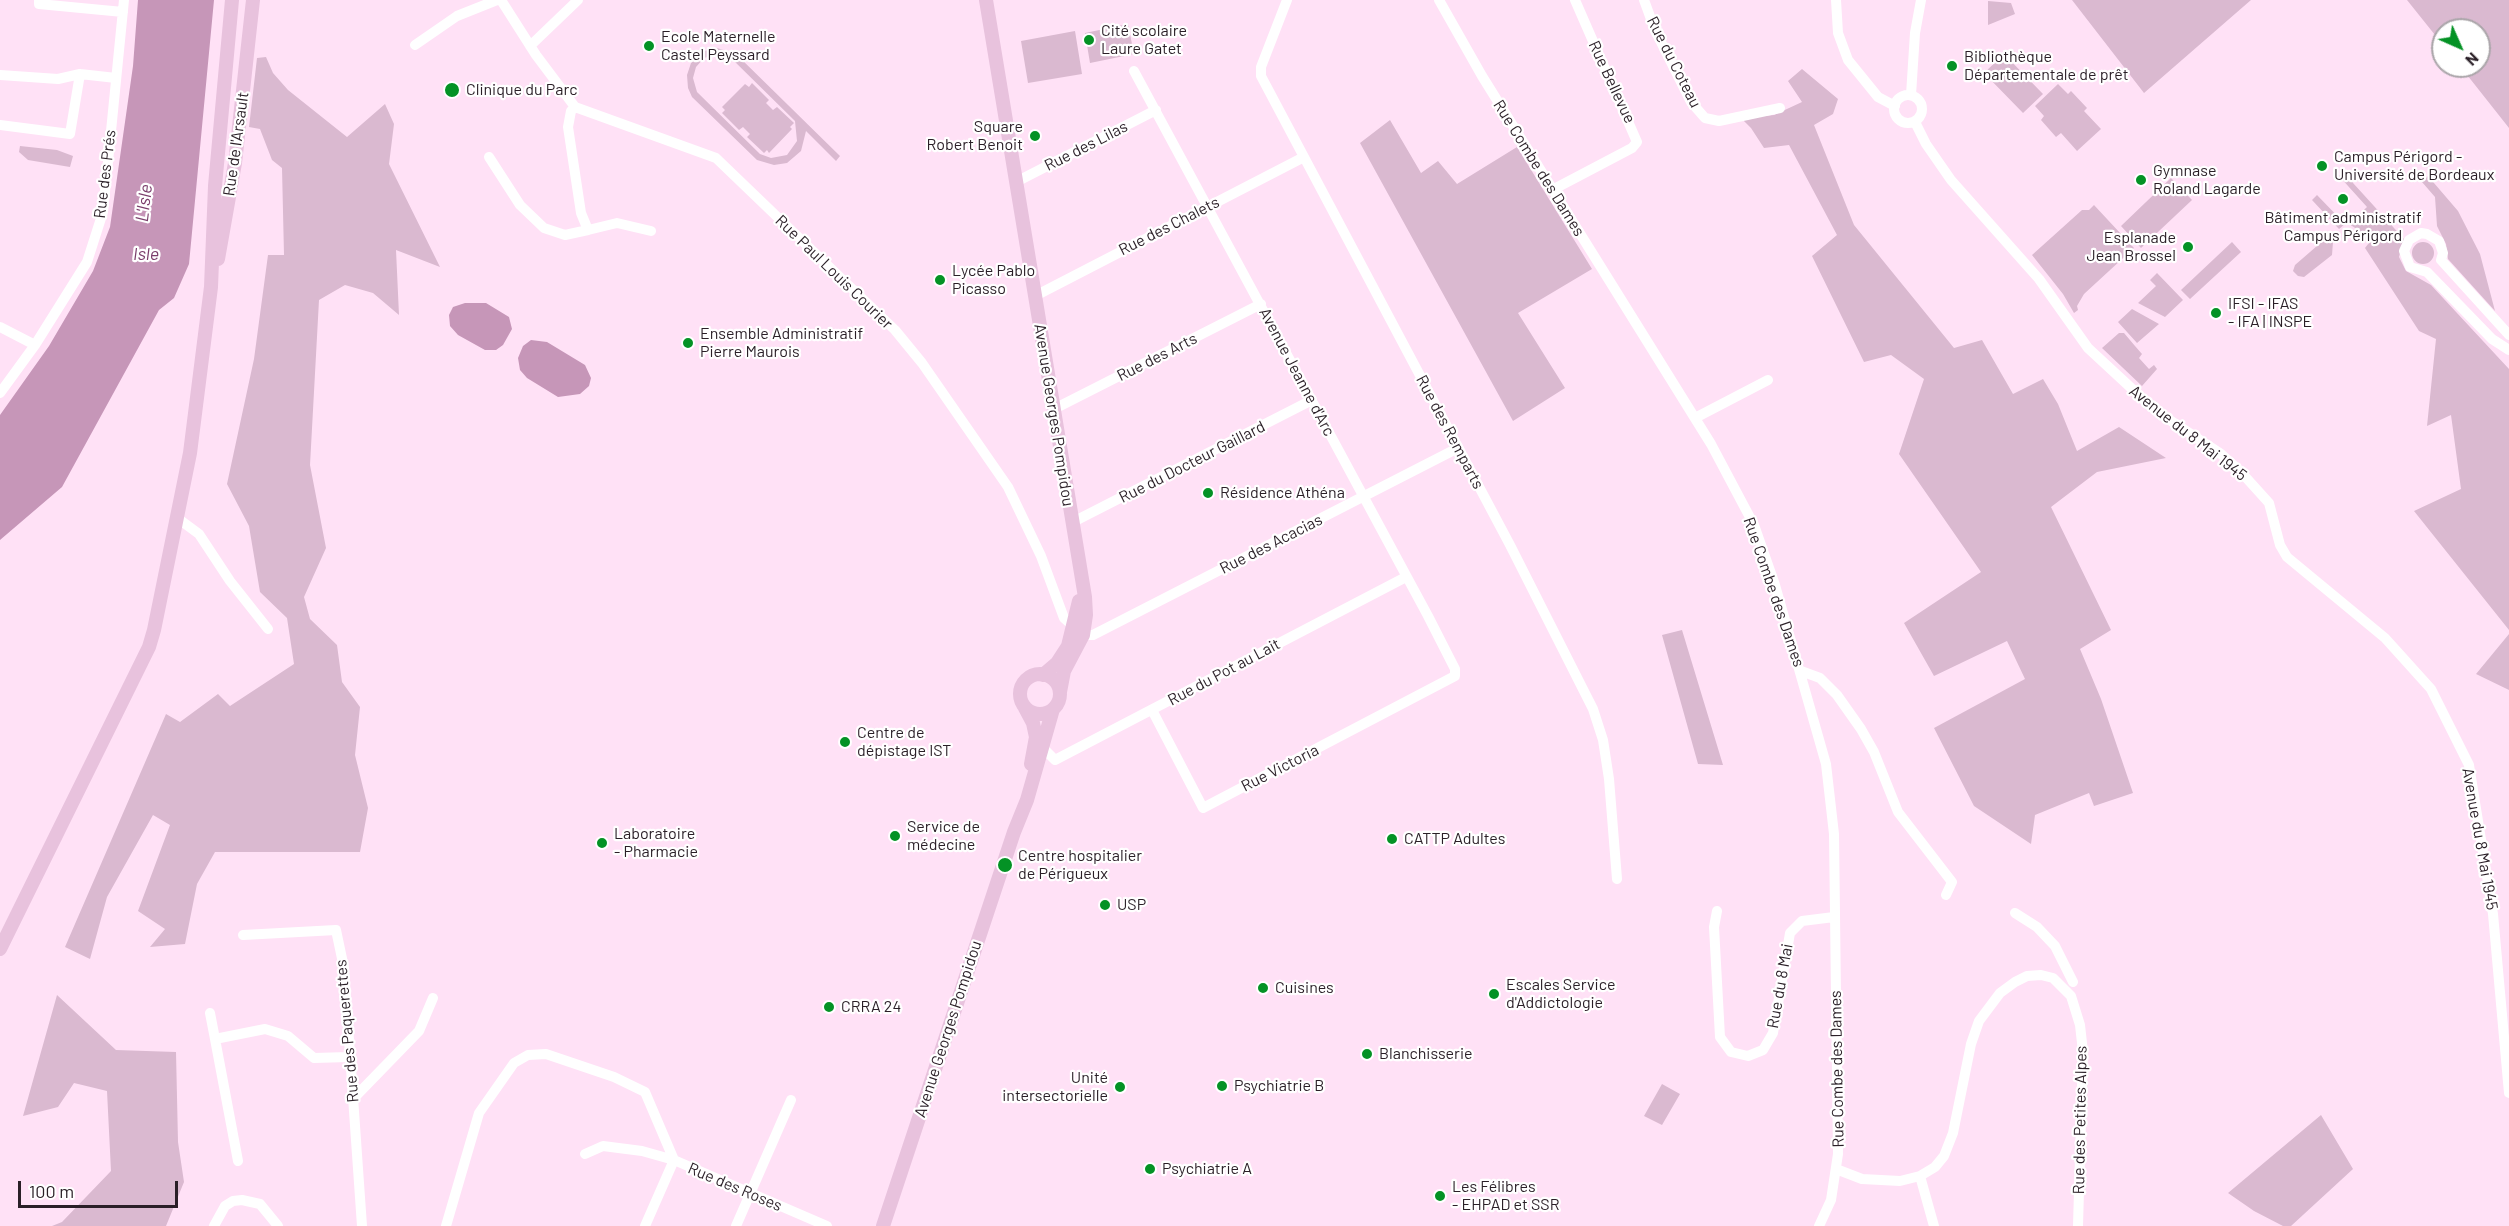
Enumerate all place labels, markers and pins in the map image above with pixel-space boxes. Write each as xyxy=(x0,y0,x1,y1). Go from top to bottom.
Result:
place label: Cité scolaire Laure Gatet xyxy=(1101,21,1187,59)
place label: Ecole Maternelle Castel Peyssard xyxy=(661,27,775,65)
marker: Cité scolaire Laure Gatet xyxy=(1082,33,1096,47)
marker: Ecole Maternelle Castel Peyssard xyxy=(642,39,656,53)
place label: Bibliothèque Départementale de prêt xyxy=(1964,47,2129,85)
marker: Bibliothèque Départementale de prêt xyxy=(1945,59,1959,73)
place label: Clinique du Parc xyxy=(466,80,577,100)
marker: Clinique du Parc xyxy=(443,81,461,99)
place label: Square Robert Benoit xyxy=(927,117,1023,155)
marker: Square Robert Benoit xyxy=(1028,129,1042,143)
place label: Campus Périgord - Université de Bordeaux xyxy=(2334,147,2494,185)
marker: Campus Périgord - Université de Bordeaux xyxy=(2315,159,2329,173)
place label: Gymnase Roland Lagarde xyxy=(2153,161,2261,199)
marker: Gymnase Roland Lagarde xyxy=(2134,173,2148,187)
marker: Bâtiment administratif Campus Périgord xyxy=(2336,192,2350,206)
place label: Bâtiment administratif Campus Périgord xyxy=(2264,208,2422,246)
place label: Esplanade Jean Brossel xyxy=(2086,228,2176,266)
marker: Esplanade Jean Brossel xyxy=(2181,240,2195,254)
place label: Lycée Pablo Picasso xyxy=(952,261,1035,299)
marker: Lycée Pablo Picasso xyxy=(933,273,947,287)
place label: IFSI - IFAS - IFA | INSPE xyxy=(2228,294,2312,332)
marker: IFSI - IFAS - IFA | INSPE xyxy=(2209,306,2223,320)
place label: Ensemble Administratif Pierre Maurois xyxy=(700,324,863,362)
marker: Ensemble Administratif Pierre Maurois xyxy=(681,336,695,350)
place label: Résidence Athéna xyxy=(1220,483,1345,503)
marker: Résidence Athéna xyxy=(1201,486,1215,500)
place label: Centre de dépistage IST xyxy=(857,723,951,761)
marker: Centre de dépistage IST xyxy=(838,735,852,749)
place label: Service de médecine xyxy=(907,817,980,855)
place label: Laboratoire - Pharmacie xyxy=(614,824,698,862)
marker: Service de médecine xyxy=(888,829,902,843)
place label: CATTP Adultes xyxy=(1404,829,1505,849)
marker: CATTP Adultes xyxy=(1385,832,1399,846)
marker: Laboratoire - Pharmacie xyxy=(595,836,609,850)
place label: Centre hospitalier de Périgueux xyxy=(1018,846,1142,884)
marker: Centre hospitalier de Périgueux xyxy=(996,856,1014,874)
place label: USP xyxy=(1117,895,1146,915)
marker: USP xyxy=(1098,898,1112,912)
place label: Escales Service d'Addictologie xyxy=(1506,975,1615,1013)
place label: Cuisines xyxy=(1275,978,1334,998)
marker: Cuisines xyxy=(1256,981,1270,995)
marker: Escales Service d'Addictologie xyxy=(1487,987,1501,1001)
place label: CRRA 24 xyxy=(841,997,901,1017)
marker: CRRA 24 xyxy=(822,1000,836,1014)
place label: Blanchisserie xyxy=(1379,1044,1473,1064)
marker: Blanchisserie xyxy=(1360,1047,1374,1061)
place label: Unité intersectorielle xyxy=(1002,1068,1108,1106)
place label: Psychiatrie B xyxy=(1234,1076,1324,1096)
marker: Psychiatrie B xyxy=(1215,1079,1229,1093)
marker: Unité intersectorielle xyxy=(1113,1080,1127,1094)
place label: Psychiatrie A xyxy=(1162,1159,1252,1179)
marker: Psychiatrie A xyxy=(1143,1162,1157,1176)
place label: Les Félibres - EHPAD et SSR xyxy=(1452,1177,1559,1215)
marker: Les Félibres - EHPAD et SSR xyxy=(1433,1189,1447,1203)

